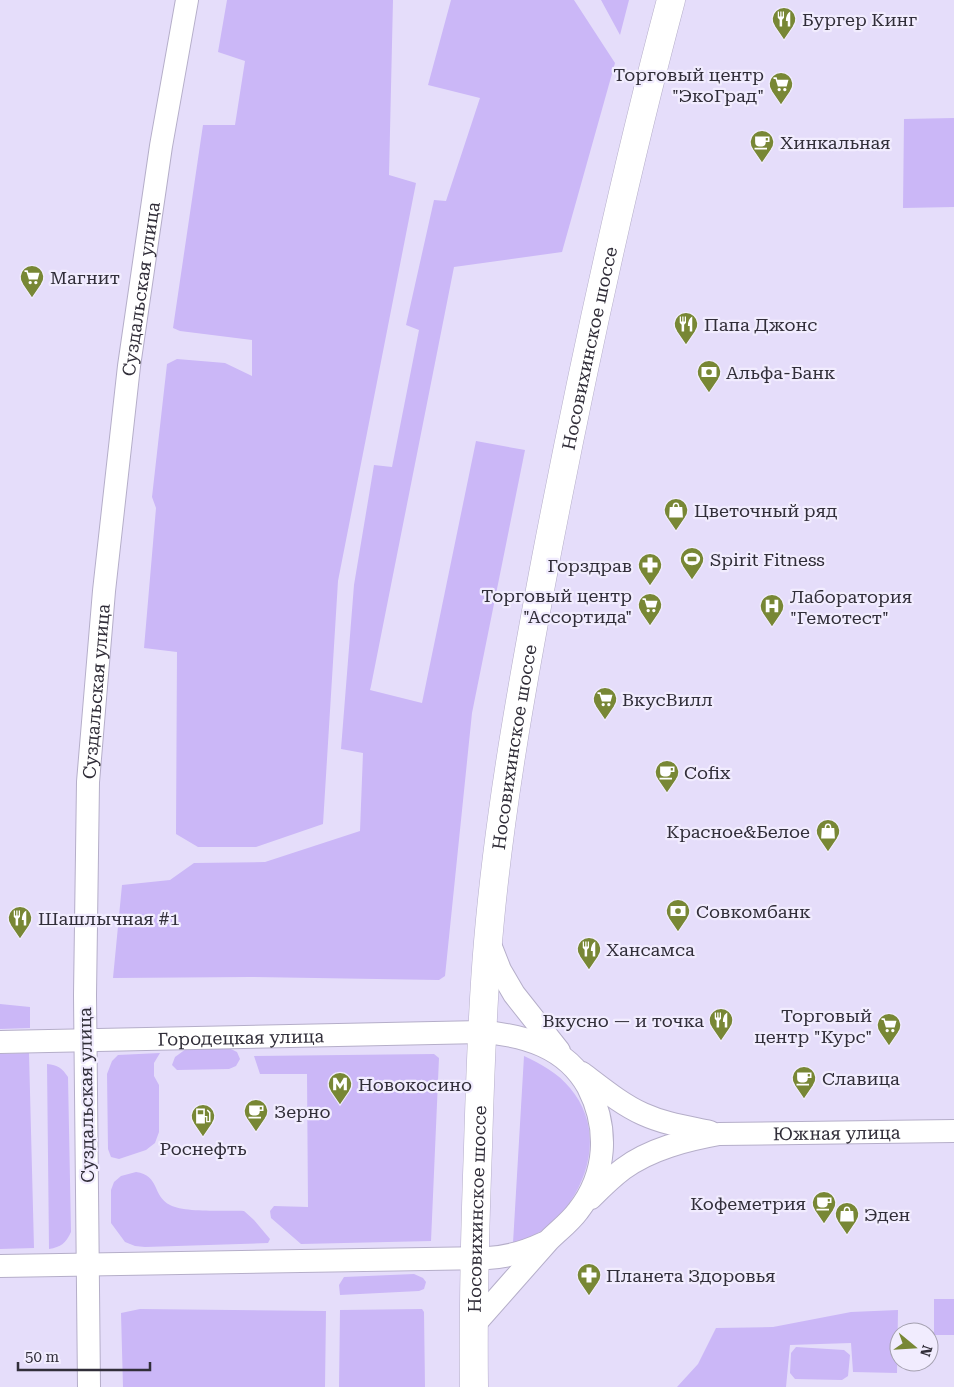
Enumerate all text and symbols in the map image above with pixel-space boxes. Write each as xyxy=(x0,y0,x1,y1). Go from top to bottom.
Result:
restaurant icon: Бургер Кинг xyxy=(771,6,797,40)
place label: Бургер Кинг xyxy=(802,9,917,30)
place label: Торговый центр "ЭкоГрад" xyxy=(613,64,764,106)
supermarket icon: Торговый центр "ЭкоГрад" xyxy=(768,71,794,105)
cafe icon: Хинкальная xyxy=(749,129,775,163)
place label: Хинкальная xyxy=(780,132,891,153)
street label: Суздальская улица xyxy=(117,200,163,377)
street label: Носовихинское шоссе xyxy=(557,244,621,452)
supermarket icon: Магнит xyxy=(19,264,45,298)
place label: Магнит xyxy=(50,267,120,288)
restaurant icon: Папа Джонс xyxy=(673,311,699,345)
place label: Папа Джонс xyxy=(704,314,817,335)
bank icon: Альфа-Банк xyxy=(696,359,722,393)
place label: Альфа-Банк xyxy=(726,362,835,383)
shop icon: Цветочный ряд xyxy=(663,497,689,531)
place label: Цветочный ряд xyxy=(694,500,837,521)
sports icon: Spirit Fitness xyxy=(679,546,705,580)
place label: Spirit Fitness xyxy=(710,549,825,570)
pharmacy icon: Горздрав xyxy=(637,552,663,586)
place label: Горздрав xyxy=(547,555,632,576)
place label: Торговый центр "Ассортида" xyxy=(481,585,632,627)
place label: Лаборатория "Гемотест" xyxy=(790,586,912,628)
supermarket icon: Торговый центр "Ассортида" xyxy=(637,592,663,626)
hospital icon: Лаборатория "Гемотест" xyxy=(759,593,785,627)
street label: Суздальская улица xyxy=(78,603,113,780)
street label: Носовихинское шоссе xyxy=(487,643,540,851)
supermarket icon: ВкусВилл xyxy=(592,686,618,720)
place label: ВкусВилл xyxy=(622,689,713,710)
cafe icon: Cofix xyxy=(654,759,680,793)
place label: Cofix xyxy=(684,762,731,783)
shop icon: Красное&Белое xyxy=(815,818,841,852)
place label: Красное&Белое xyxy=(666,821,810,842)
bank icon: Совкомбанк xyxy=(665,898,691,932)
place label: Совкомбанк xyxy=(696,901,811,922)
restaurant icon: Шашлычная #1 xyxy=(7,905,33,939)
place label: Шашлычная #1 xyxy=(38,908,180,929)
restaurant icon: Хансамса xyxy=(576,936,602,970)
place label: Хансамса xyxy=(606,939,695,960)
place label: Торговый центр "Курс" xyxy=(754,1005,872,1047)
street label: Суздальская улица xyxy=(74,1007,98,1183)
restaurant icon: Вкусно — и точка xyxy=(708,1007,734,1041)
place label: Вкусно — и точка xyxy=(543,1010,704,1031)
supermarket icon: Торговый центр "Курс" xyxy=(876,1012,902,1046)
street label: Городецкая улица xyxy=(157,1025,325,1049)
cafe icon: Славица xyxy=(791,1065,817,1099)
place label: Славица xyxy=(822,1068,900,1089)
metro station icon: Новокосино xyxy=(327,1071,353,1105)
place label: Новокосино xyxy=(358,1074,472,1095)
cafe icon: Зерно xyxy=(243,1098,269,1132)
place label: Зерно xyxy=(274,1101,331,1122)
fuel station icon: Роснефть xyxy=(190,1103,216,1137)
street label: Носовихинское шоссе xyxy=(463,1105,490,1313)
street label: Южная улица xyxy=(773,1121,901,1144)
place label: Роснефть xyxy=(160,1138,247,1159)
cafe icon: Кофеметрия xyxy=(811,1190,837,1224)
place label: Кофеметрия xyxy=(690,1193,806,1214)
shop icon: Эден xyxy=(834,1201,860,1235)
place label: Эден xyxy=(864,1204,911,1225)
pharmacy icon: Планета Здоровья xyxy=(576,1262,602,1296)
place label: Планета Здоровья xyxy=(606,1265,776,1286)
north arrow xyxy=(889,1322,939,1372)
scale bar xyxy=(18,1340,150,1372)
text: N xyxy=(917,1343,936,1359)
text: 50 m xyxy=(25,1348,60,1366)

